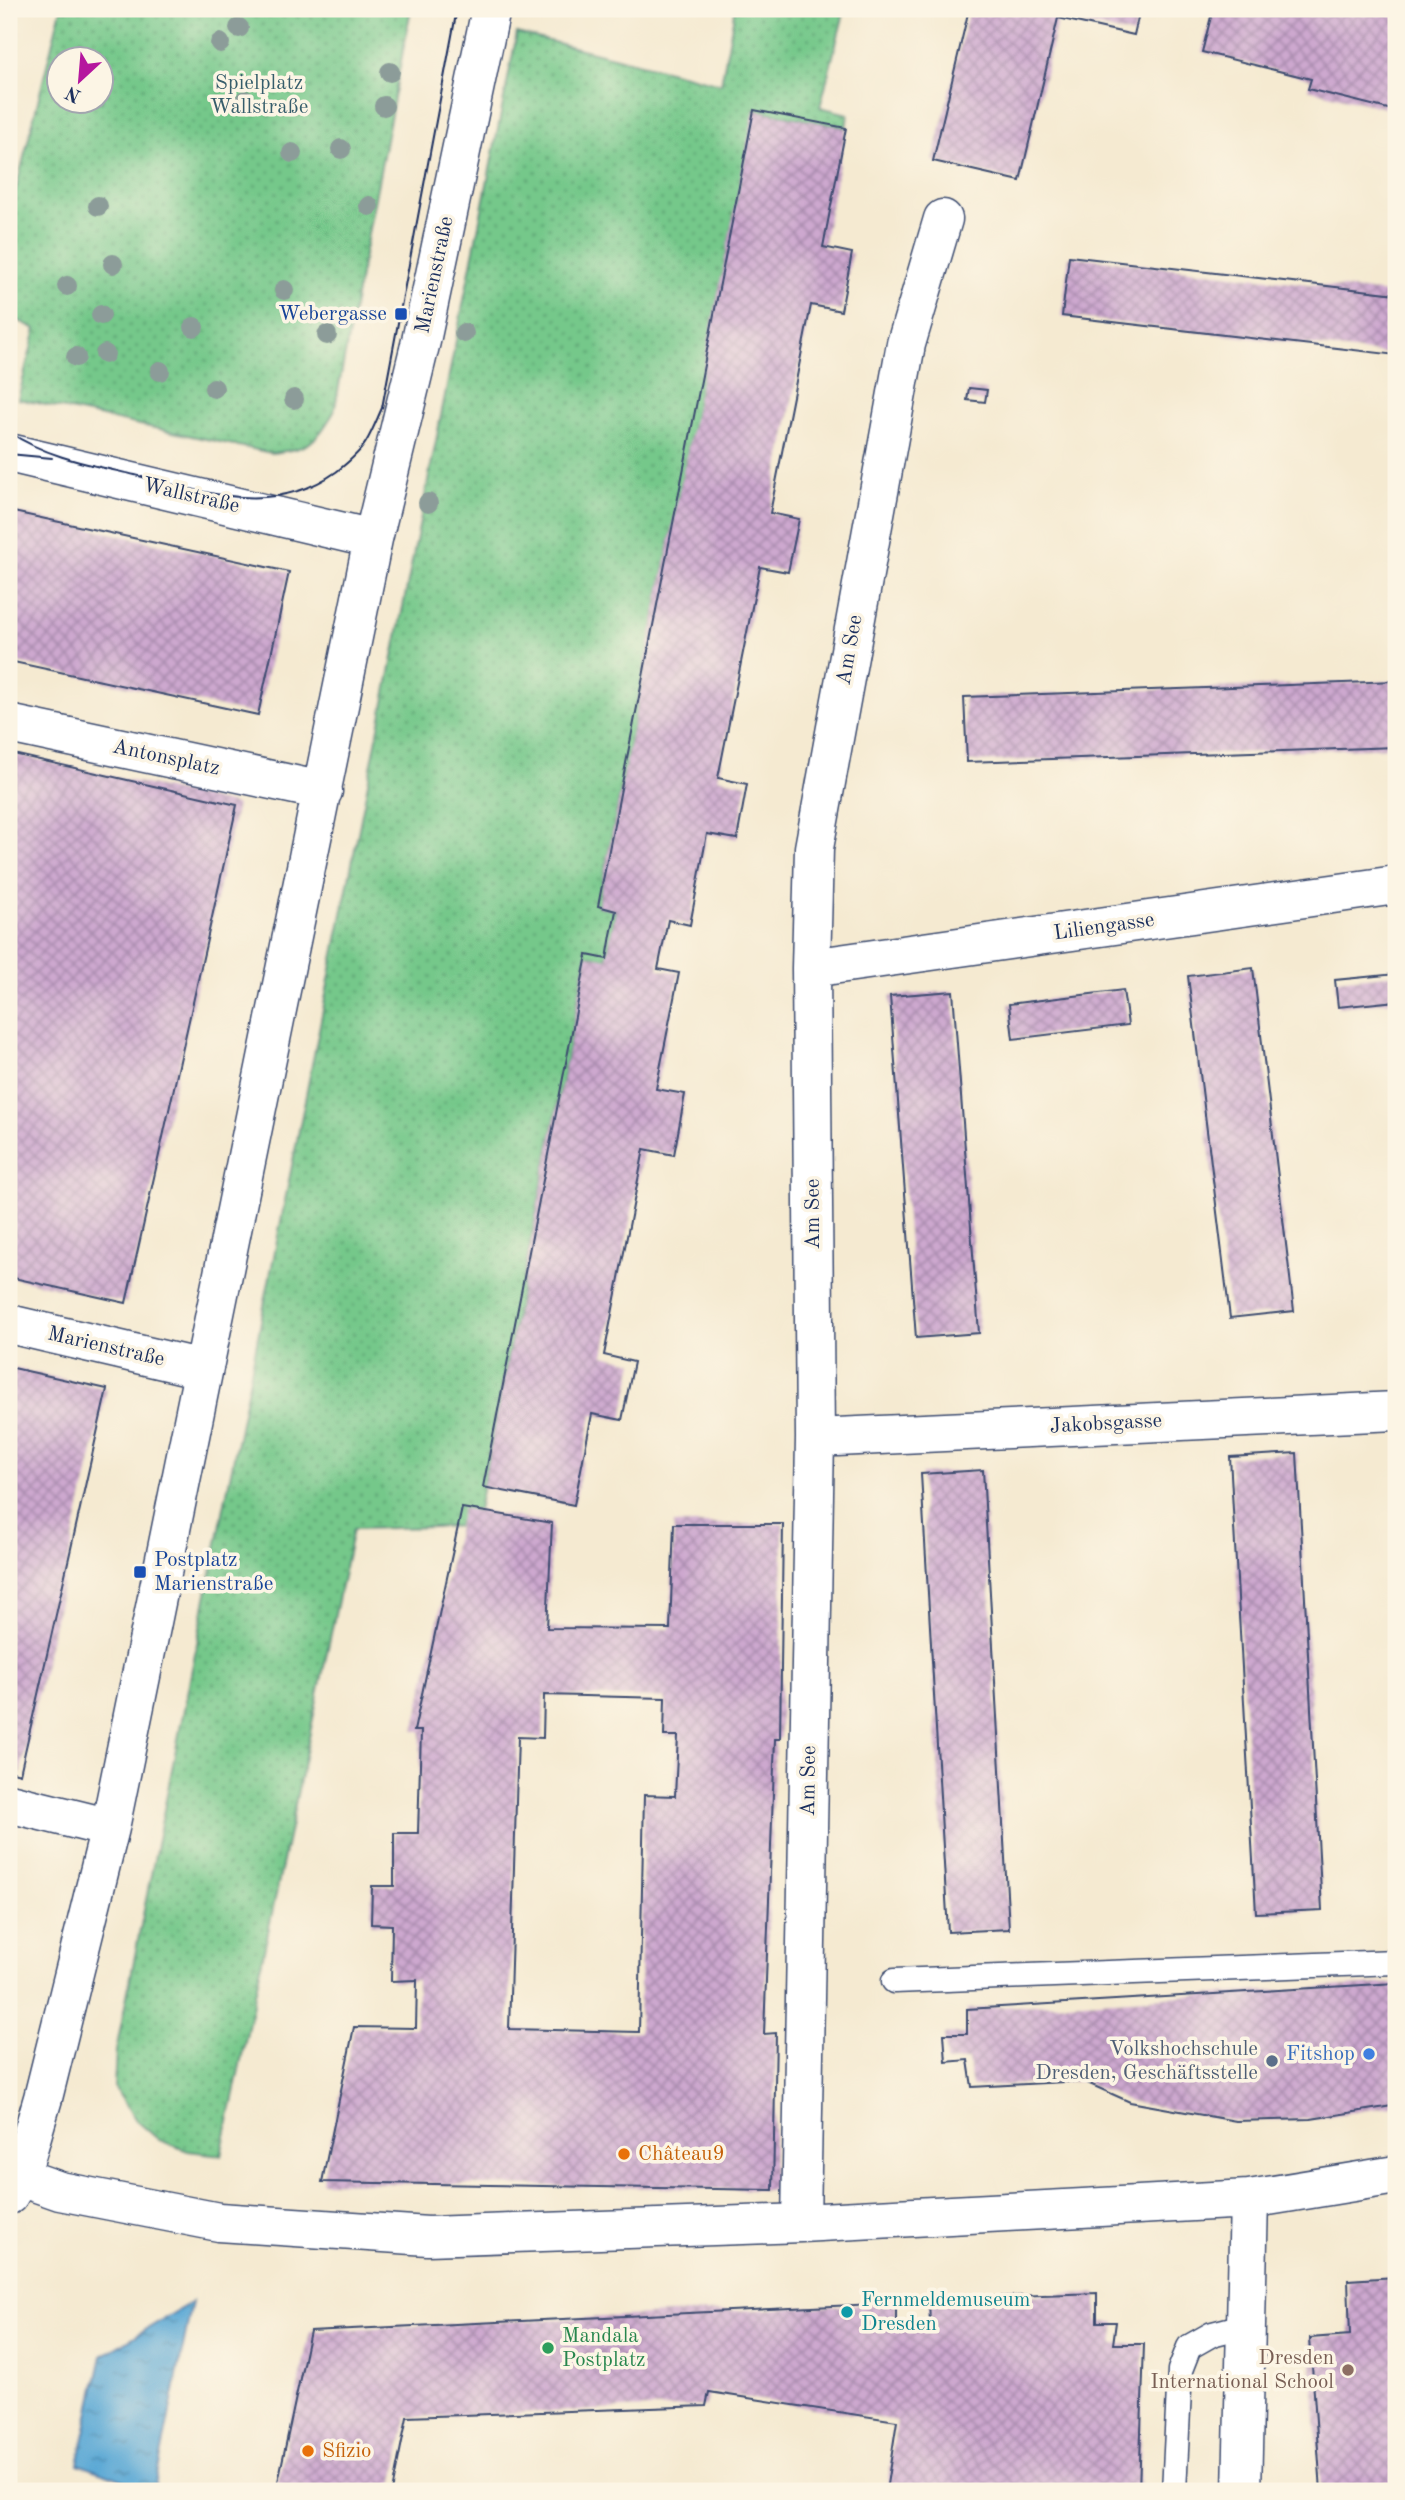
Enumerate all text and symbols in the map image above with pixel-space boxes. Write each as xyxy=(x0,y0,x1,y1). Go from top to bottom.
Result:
north arrow xyxy=(46,46,116,116)
park label: Spielplatz Wallstraße xyxy=(210,73,308,118)
text: N xyxy=(63,81,84,105)
street label: Marienstraße xyxy=(412,214,458,336)
place label: Webergasse xyxy=(278,304,387,325)
marker: Webergasse xyxy=(393,306,409,322)
street label: Wallstraße xyxy=(141,475,241,517)
street label: Am See xyxy=(833,613,867,687)
street label: Antonsplatz xyxy=(110,736,222,780)
street label: Liliengasse xyxy=(1052,910,1156,944)
street label: Am See xyxy=(803,1179,824,1249)
street label: Marienstraße xyxy=(45,1323,167,1371)
street label: Jakobsgasse xyxy=(1049,1411,1163,1437)
place label: Postplatz Marienstraße xyxy=(154,1550,273,1595)
marker: Postplatz Marienstraße xyxy=(132,1564,148,1580)
street label: Am See xyxy=(798,1745,820,1817)
place label: Volkshochschule Dresden, Geschäftsstelle xyxy=(1035,2039,1258,2084)
place label: Fitshop xyxy=(1286,2044,1355,2065)
marker: Fitshop xyxy=(1361,2046,1377,2062)
marker: Volkshochschule Dresden, Geschäftsstelle xyxy=(1264,2053,1280,2069)
place label: Château9 xyxy=(638,2144,725,2165)
marker: Château9 xyxy=(616,2146,632,2162)
place label: Fernmeldemuseum Dresden xyxy=(861,2290,1030,2335)
marker: Fernmeldemuseum Dresden xyxy=(839,2304,855,2320)
place label: Mandala Postplatz xyxy=(562,2326,646,2371)
marker: Mandala Postplatz xyxy=(540,2340,556,2356)
place label: Dresden International School xyxy=(1150,2348,1334,2393)
marker: Dresden International School xyxy=(1340,2362,1356,2378)
place label: Sfizio xyxy=(322,2441,371,2462)
marker: Sfizio xyxy=(300,2443,316,2459)

